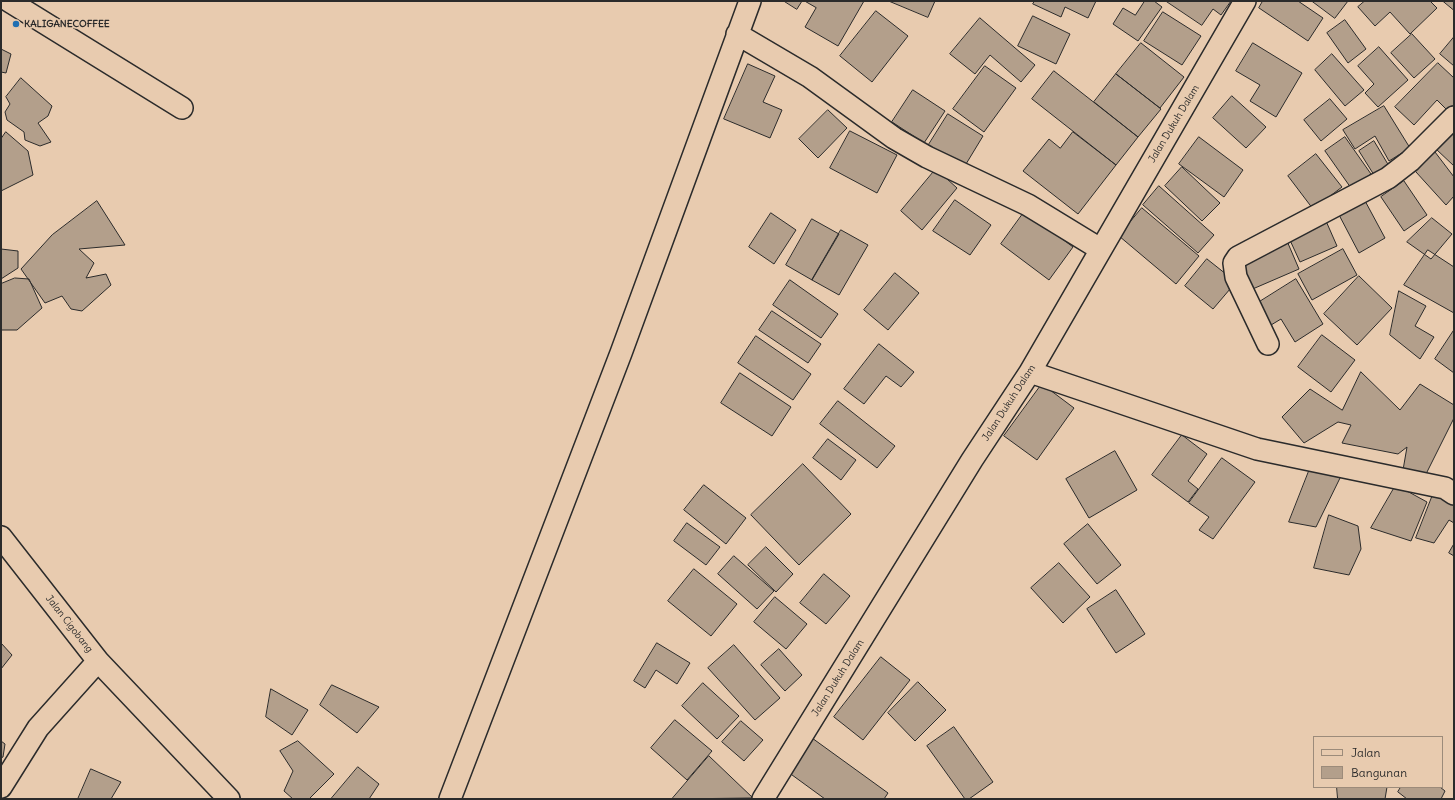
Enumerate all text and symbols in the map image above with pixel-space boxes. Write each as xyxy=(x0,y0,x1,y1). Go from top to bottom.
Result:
place label: KALIGANECOFFEE xyxy=(24,18,110,30)
marker: KALIGANECOFFEE xyxy=(11,19,21,29)
street label: Jalan Dukuh Dalam xyxy=(1146,83,1202,165)
street label: Jalan Dukuh Dalam xyxy=(980,363,1038,443)
street label: Jalan Cigobang xyxy=(43,593,95,655)
street label: Jalan Dukuh Dalam xyxy=(809,637,867,719)
legend xyxy=(1313,736,1443,788)
text: Jalan xyxy=(1351,745,1380,760)
text: Bangunan xyxy=(1351,765,1407,780)

